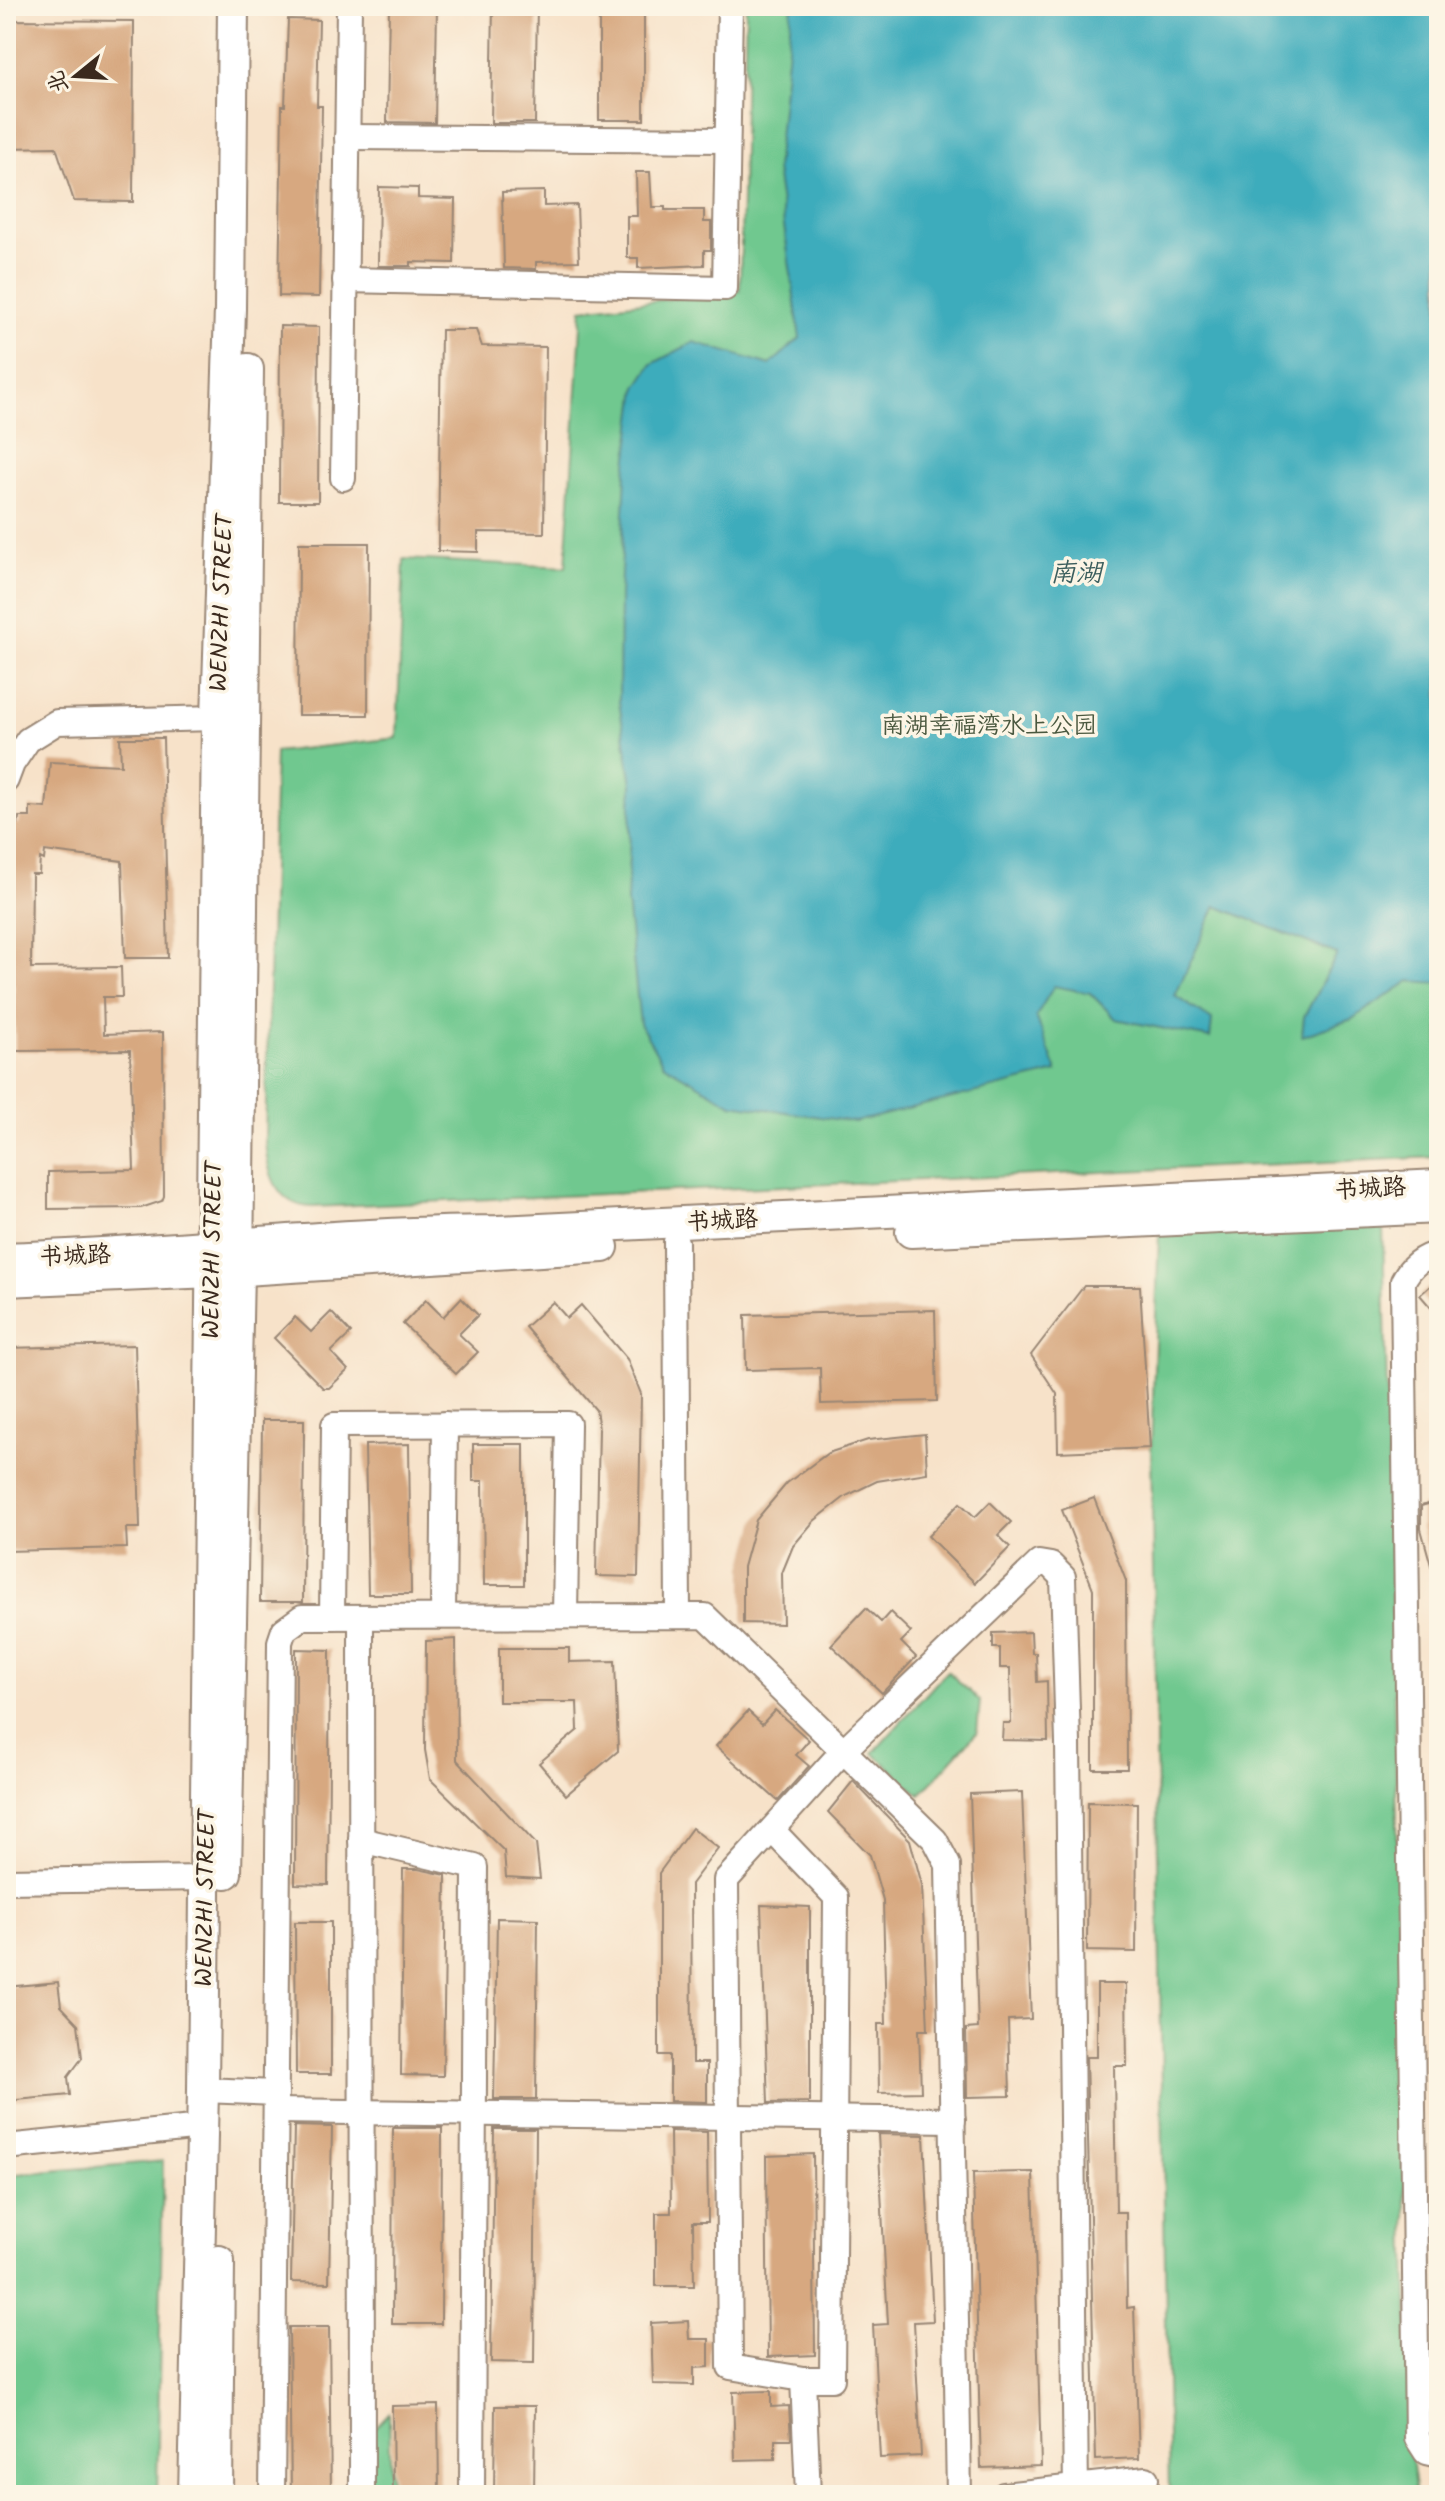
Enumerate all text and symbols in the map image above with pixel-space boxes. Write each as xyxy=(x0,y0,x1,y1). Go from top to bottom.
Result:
north arrow xyxy=(36,36,116,116)
text: 北 xyxy=(39,66,79,97)
street label: WENZHI STREET xyxy=(200,511,245,692)
water label: 南湖 xyxy=(1050,553,1105,595)
park label: 南湖幸福湾水上公园 xyxy=(881,707,1097,746)
street label: WENZHI STREET xyxy=(192,1159,235,1339)
street label: 书城路 xyxy=(1333,1168,1407,1211)
street label: 书城路 xyxy=(685,1200,759,1243)
street label: 书城路 xyxy=(38,1236,112,1277)
street label: WENZHI STREET xyxy=(185,1807,228,1987)

